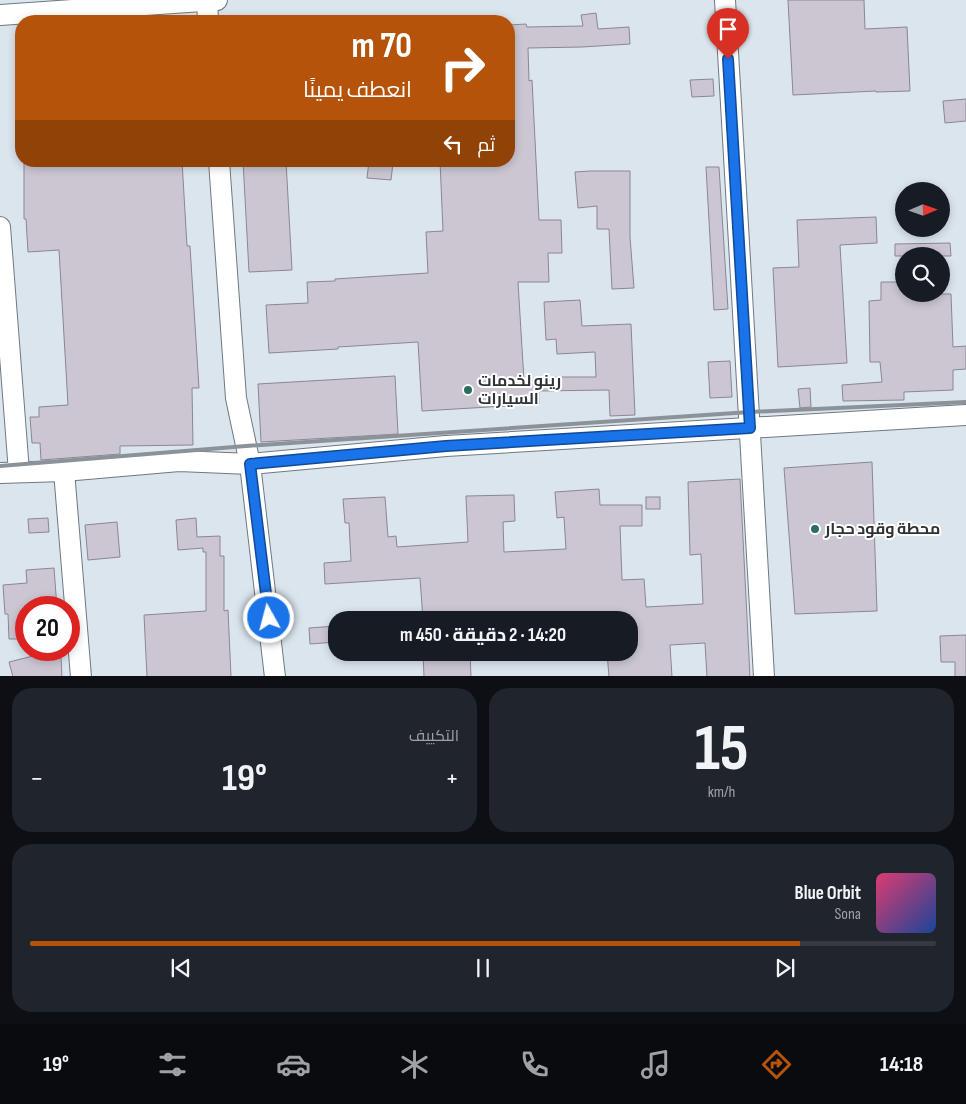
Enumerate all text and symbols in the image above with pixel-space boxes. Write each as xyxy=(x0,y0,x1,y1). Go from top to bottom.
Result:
pin xyxy=(707,8,749,59)
icon: arrive xyxy=(714,15,742,43)
text: 70 m xyxy=(352,25,412,68)
icon: right xyxy=(430,35,495,100)
text: انعطف يمينًا xyxy=(303,77,412,104)
icon: left xyxy=(439,130,467,158)
text: ثم xyxy=(477,134,495,157)
north arrow xyxy=(895,182,950,238)
map controls xyxy=(895,182,950,302)
button: search xyxy=(895,247,950,302)
place label: رينو لخدمات السيارات xyxy=(478,372,561,409)
marker: رينو لخدمات السيارات xyxy=(462,384,474,396)
place label: محطة وقود حجار xyxy=(824,520,940,539)
marker: محطة وقود حجار xyxy=(809,523,821,535)
position arrow xyxy=(242,591,294,643)
speed limit sign: 20 xyxy=(15,596,80,661)
text: 14:20 · 2 دقيقة · 450 m xyxy=(400,624,566,647)
text: 15 xyxy=(694,711,749,789)
text: التكييف xyxy=(409,727,459,746)
text: 19° xyxy=(222,756,267,801)
text: − xyxy=(30,762,44,795)
text: + xyxy=(445,762,459,795)
text: km/h xyxy=(708,783,735,802)
text: Blue Orbit xyxy=(795,882,861,905)
text: Sona xyxy=(835,905,861,924)
icon: previous xyxy=(167,954,195,982)
icon: pause xyxy=(469,954,497,982)
icon: next xyxy=(771,954,799,982)
icon: filters xyxy=(155,1047,190,1082)
icon: car xyxy=(276,1047,311,1082)
icon: climate xyxy=(397,1047,432,1082)
icon: phone xyxy=(517,1047,552,1082)
icon: music xyxy=(638,1047,673,1082)
icon: directions xyxy=(759,1047,794,1082)
text: 19° xyxy=(43,1051,69,1078)
text: 14:18 xyxy=(880,1051,923,1078)

